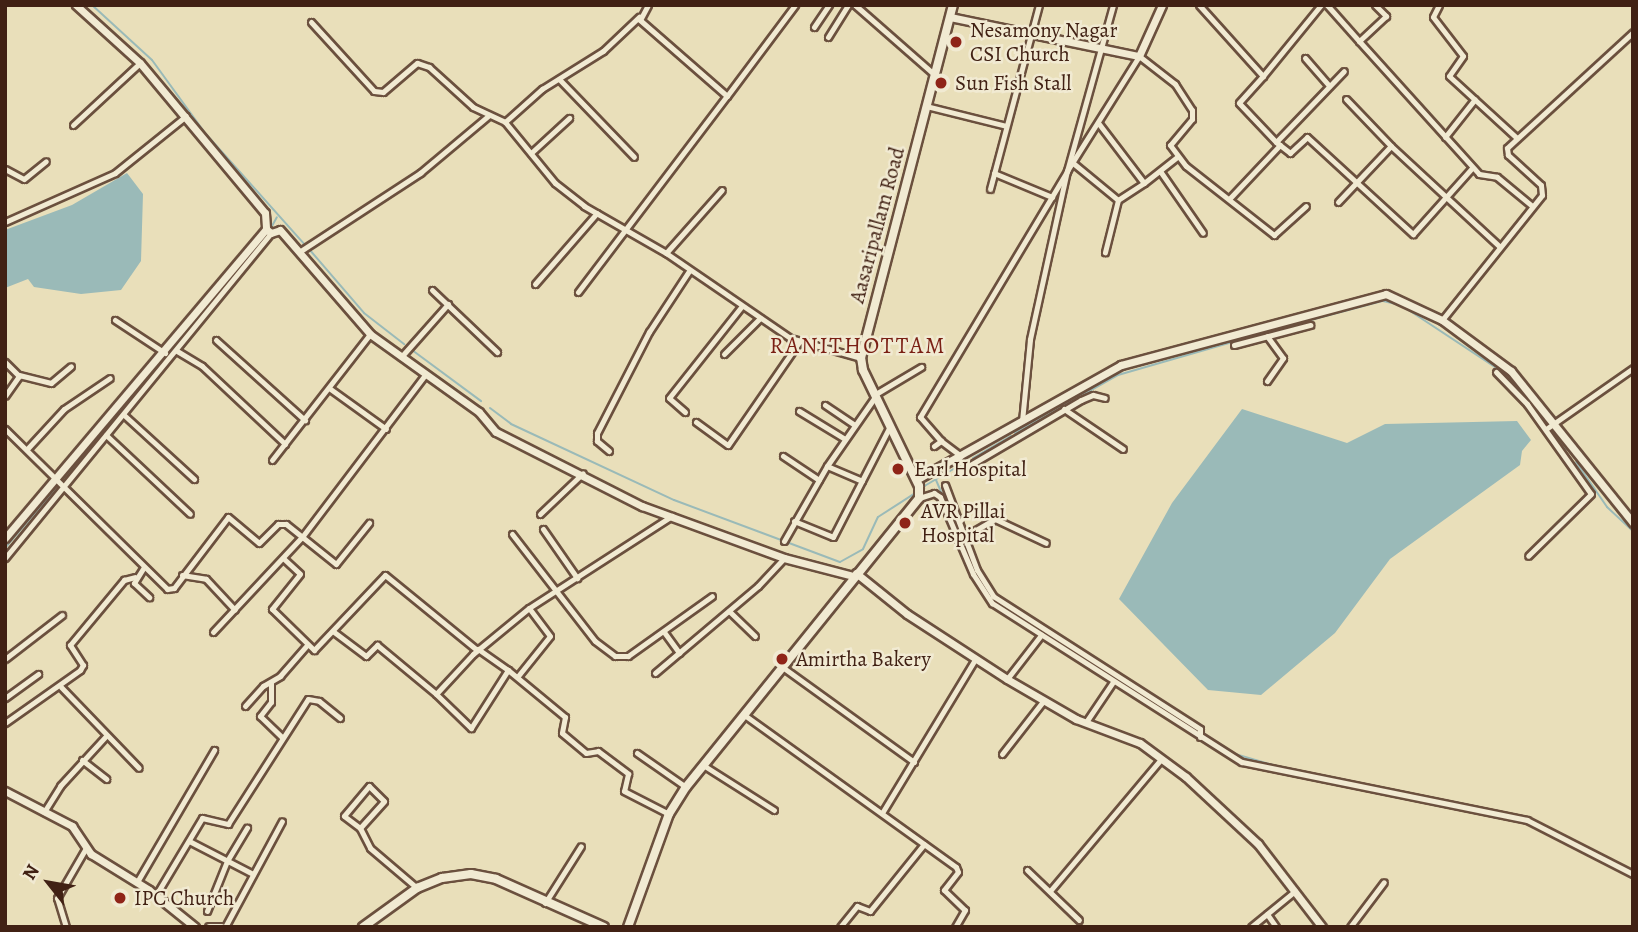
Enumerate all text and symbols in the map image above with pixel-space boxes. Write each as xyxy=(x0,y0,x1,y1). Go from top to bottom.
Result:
place label: Nesamony Nagar CSI Church xyxy=(970,17,1117,67)
marker: Nesamony Nagar CSI Church xyxy=(948,34,964,50)
place label: Sun Fish Stall xyxy=(955,70,1071,96)
marker: Sun Fish Stall xyxy=(933,75,949,91)
street label: Aasaripallam Road xyxy=(844,144,910,306)
district label: RANITHOTTAM xyxy=(771,332,945,360)
place label: Earl Hospital xyxy=(914,456,1026,482)
marker: Earl Hospital xyxy=(888,459,908,479)
place label: AVR Pillai Hospital xyxy=(921,498,1005,548)
marker: AVR Pillai Hospital xyxy=(895,513,915,533)
place label: Amirtha Bakery xyxy=(796,646,931,672)
marker: Amirtha Bakery xyxy=(774,651,790,667)
north arrow xyxy=(14,848,84,918)
text: N xyxy=(16,860,46,885)
place label: IPC Church xyxy=(134,885,234,911)
marker: IPC Church xyxy=(112,890,128,906)

